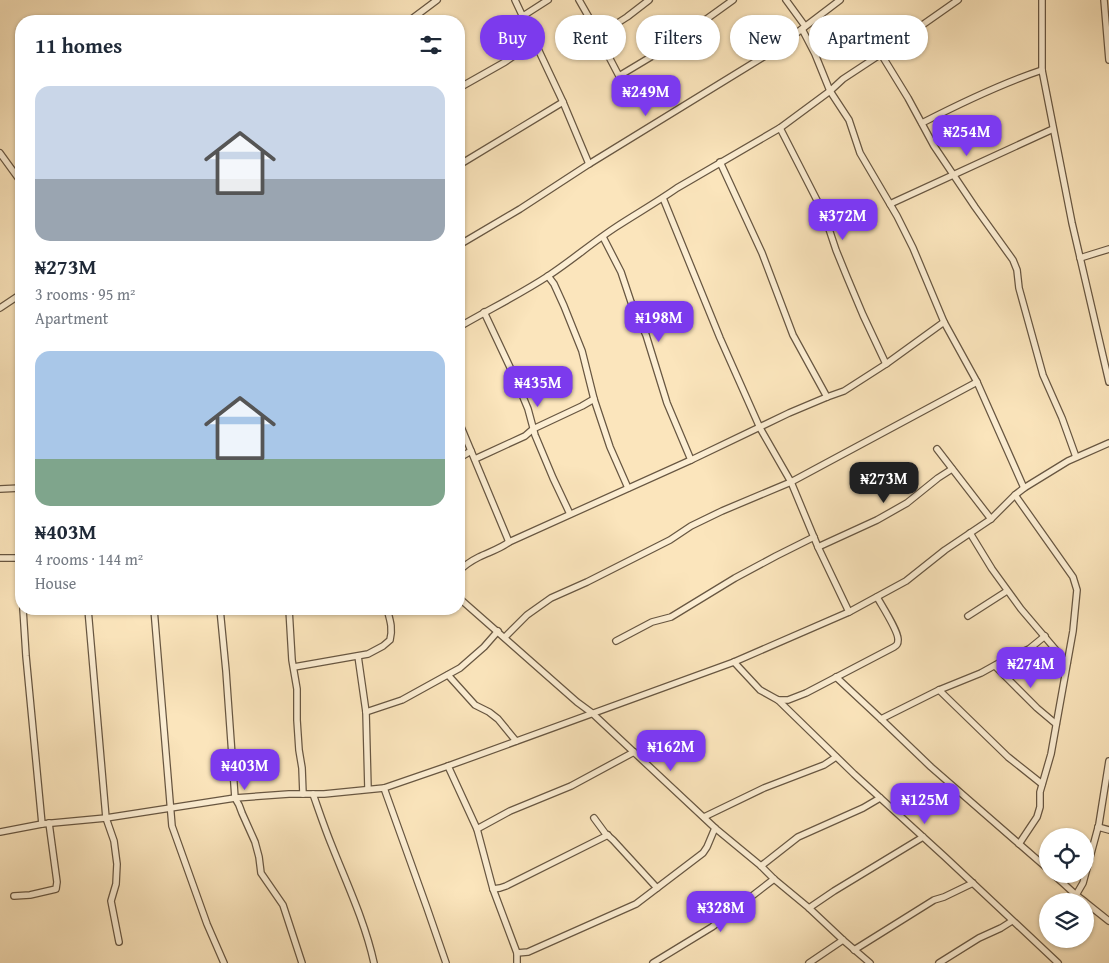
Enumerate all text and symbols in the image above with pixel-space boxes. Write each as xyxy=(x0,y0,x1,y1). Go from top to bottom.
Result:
chip: Buy xyxy=(480,15,545,60)
chip: Rent xyxy=(555,15,626,60)
chip: Filters xyxy=(636,15,720,60)
chip: New xyxy=(730,15,799,60)
chip: Apartment xyxy=(809,15,928,60)
text: 11 homes xyxy=(35,30,122,61)
icon: filters xyxy=(417,31,445,59)
pin: ₦249M xyxy=(611,74,681,117)
text: ₦249M xyxy=(623,79,669,103)
pin: ₦254M xyxy=(932,114,1002,157)
icon: home xyxy=(195,118,285,208)
text: ₦254M xyxy=(944,119,990,143)
pin: ₦372M xyxy=(808,198,878,241)
text: ₦372M xyxy=(820,203,866,227)
text: ₦273M xyxy=(35,251,97,282)
text: 3 rooms · 95 m² xyxy=(35,282,135,306)
pin: ₦198M xyxy=(624,300,694,343)
text: ₦198M xyxy=(636,305,682,329)
text: Apartment xyxy=(35,306,108,330)
pin: ₦435M xyxy=(503,366,573,408)
text: ₦435M xyxy=(515,370,561,394)
icon: home xyxy=(195,383,285,473)
pin: ₦273M xyxy=(849,462,919,504)
text: ₦273M xyxy=(861,466,907,490)
text: ₦403M xyxy=(35,516,97,547)
text: 4 rooms · 144 m² xyxy=(35,547,143,571)
text: House xyxy=(35,571,76,595)
pin: ₦274M xyxy=(996,646,1066,689)
text: ₦274M xyxy=(1008,651,1054,675)
pin: ₦162M xyxy=(636,730,706,772)
text: ₦162M xyxy=(648,734,694,758)
pin: ₦403M xyxy=(210,748,280,791)
text: ₦403M xyxy=(222,753,268,777)
pin: ₦125M xyxy=(890,782,960,825)
text: ₦125M xyxy=(902,787,948,811)
map controls xyxy=(1039,828,1094,948)
button: locate xyxy=(1039,828,1094,883)
pin: ₦328M xyxy=(686,890,756,933)
button: layers xyxy=(1039,893,1094,948)
text: ₦328M xyxy=(698,895,744,919)

